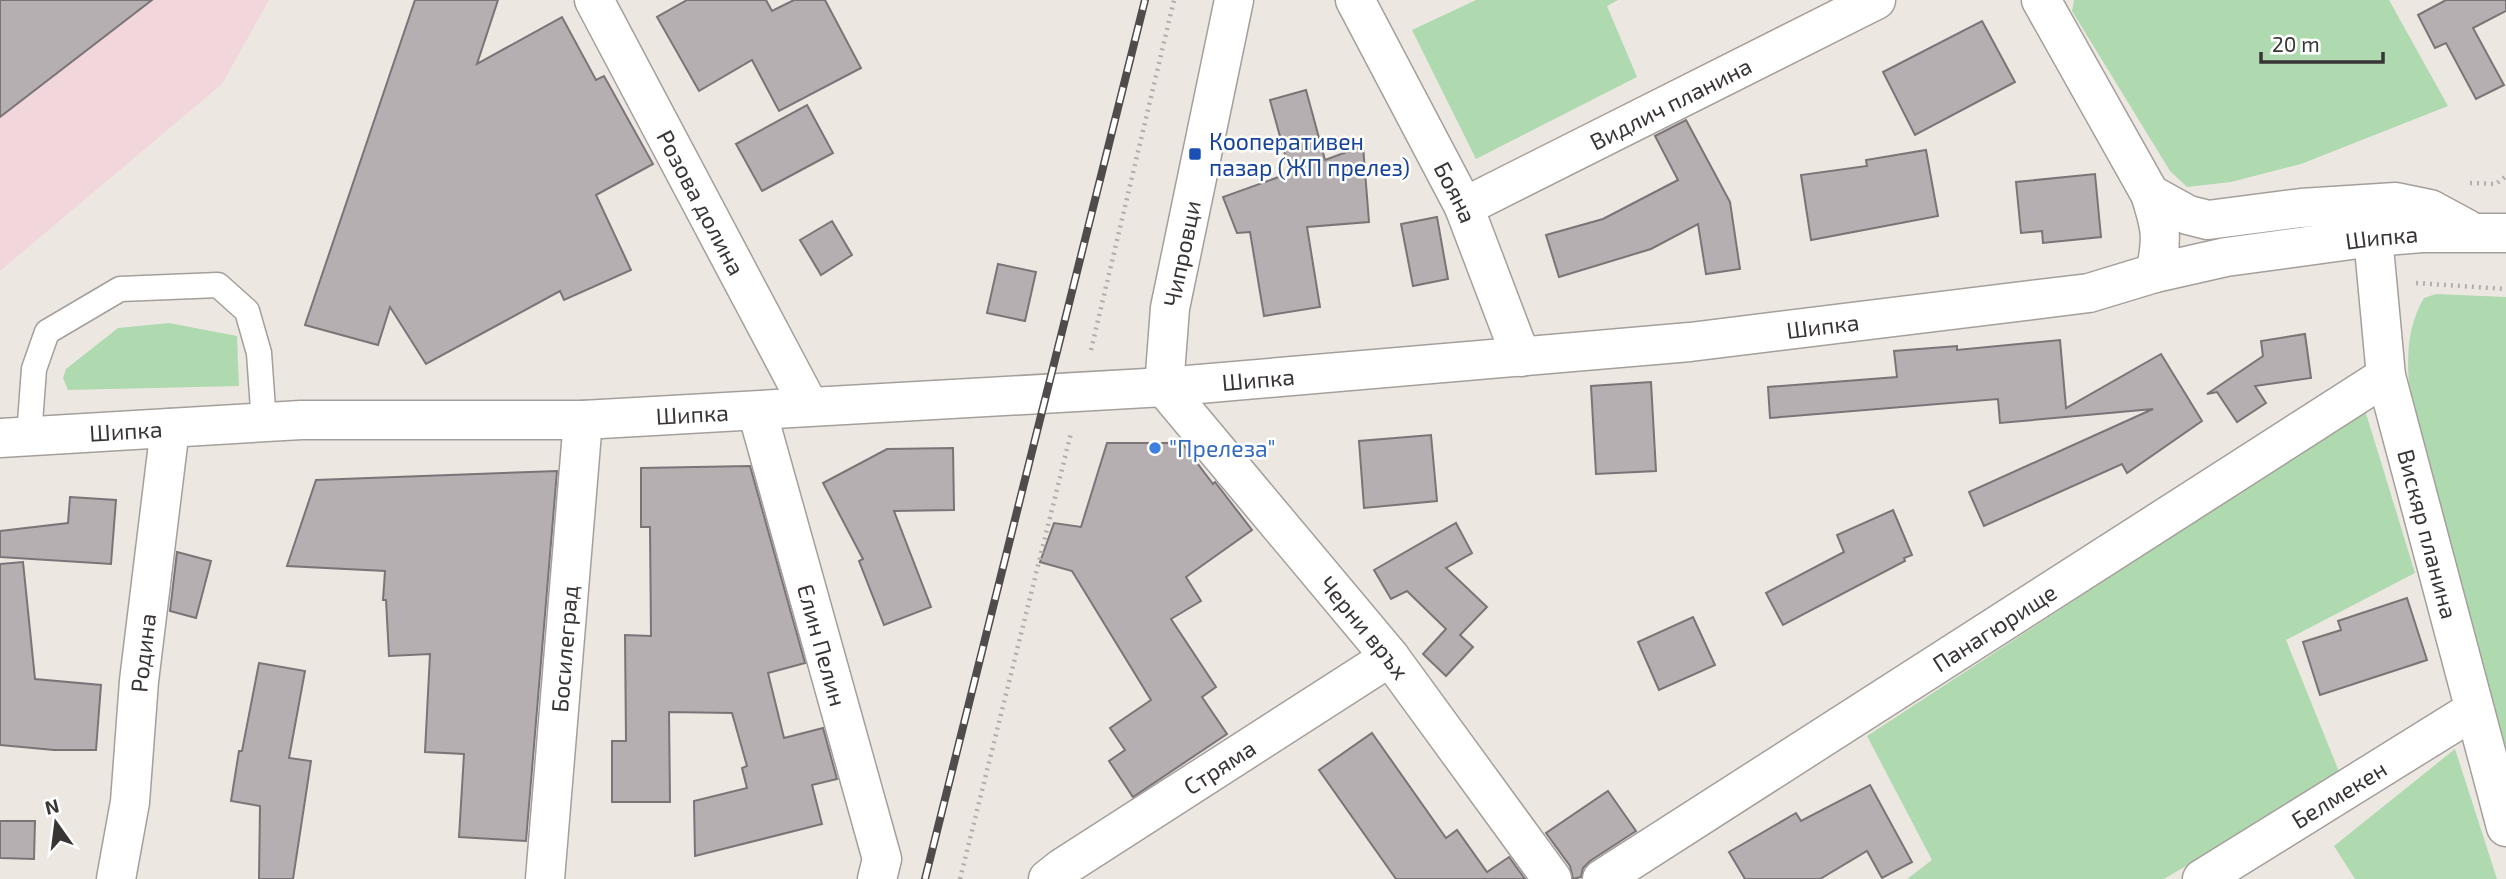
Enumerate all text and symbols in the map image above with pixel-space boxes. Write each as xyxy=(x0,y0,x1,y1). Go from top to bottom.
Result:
scale bar xyxy=(2261,21,2384,65)
text: 20 m xyxy=(2272,31,2320,56)
street label: Видлич планина xyxy=(1585,51,1756,156)
street label: Розова долина xyxy=(651,125,751,280)
place label: Кооперативен пазар (ЖП прелез) xyxy=(1209,127,1410,181)
marker: Кооперативен пазар (ЖП прелез) xyxy=(1187,146,1203,162)
street label: Бояна xyxy=(1428,156,1483,227)
street label: Чипровци xyxy=(1157,198,1206,309)
street label: Шипка xyxy=(2343,219,2419,255)
street label: Шипка xyxy=(1785,307,1861,344)
street label: Шипка xyxy=(1221,362,1296,396)
street label: Шипка xyxy=(655,398,730,430)
street label: Шипка xyxy=(88,414,163,447)
place label: "Прелеза" xyxy=(1169,434,1276,462)
marker: "Прелеза" xyxy=(1147,440,1163,456)
street label: Вискяр планина xyxy=(2392,446,2464,622)
street label: Черни връх xyxy=(1314,570,1415,684)
street label: Панагюрище xyxy=(1927,577,2061,677)
street label: Елин Пелин xyxy=(792,581,853,709)
street label: Босилеград xyxy=(545,584,583,713)
street label: Родина xyxy=(124,612,161,693)
street label: Стряма xyxy=(1178,733,1261,800)
street label: Белмекен xyxy=(2286,754,2391,834)
north arrow xyxy=(21,788,91,858)
text: N xyxy=(42,793,61,819)

